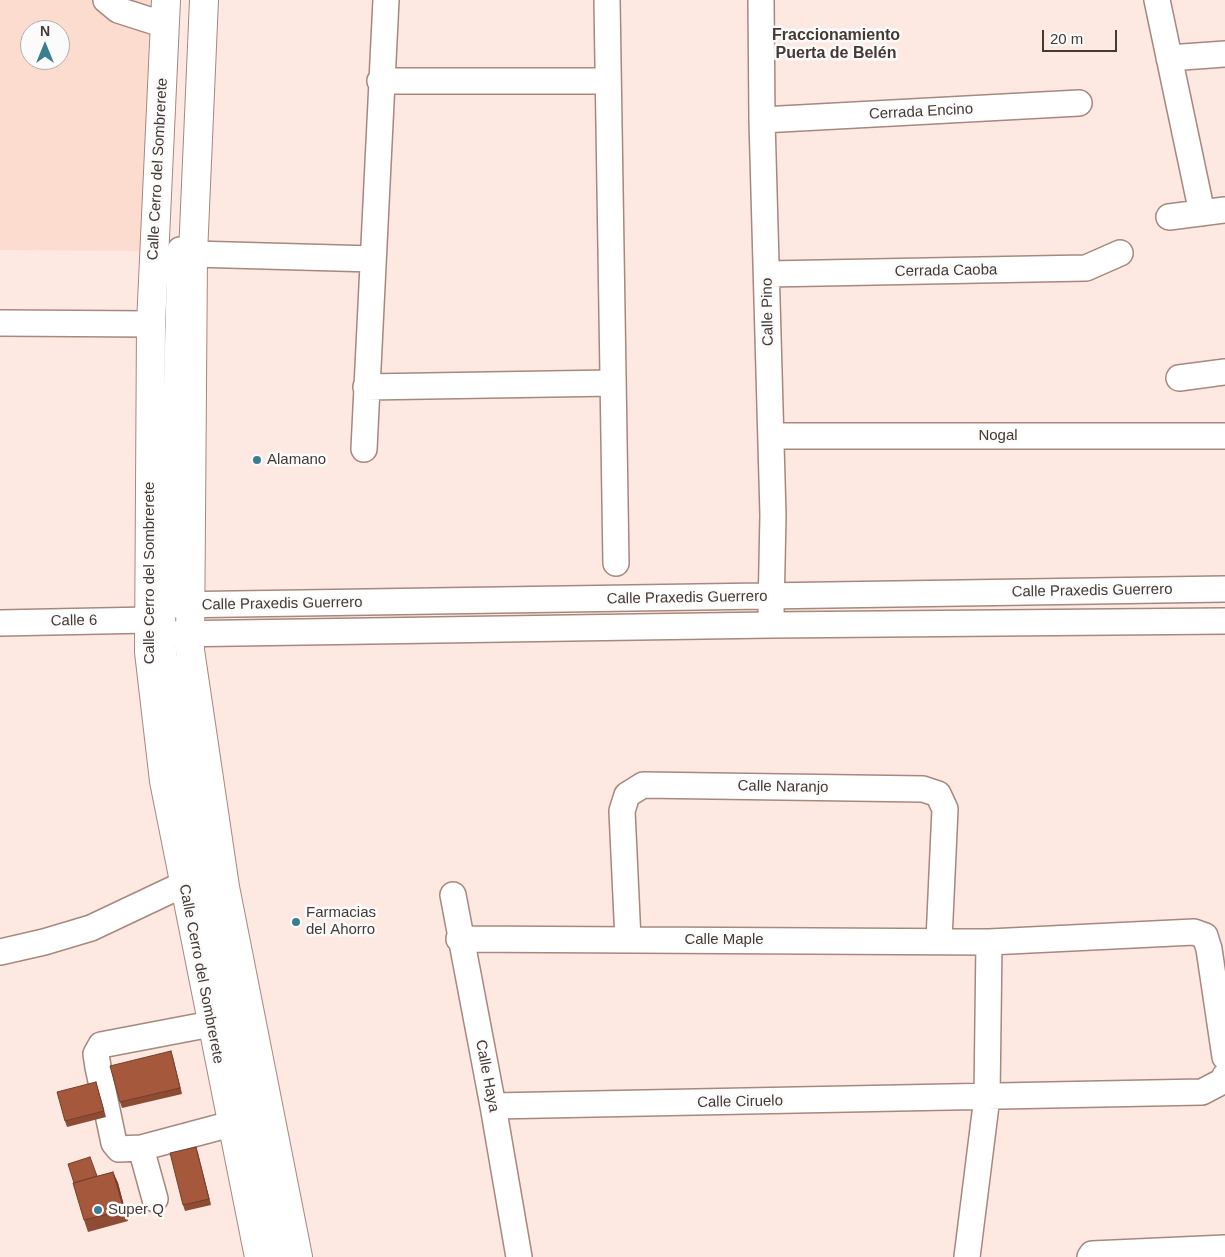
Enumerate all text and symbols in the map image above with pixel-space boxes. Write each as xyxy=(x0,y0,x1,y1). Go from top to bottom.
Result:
north arrow xyxy=(20,20,70,70)
scale bar xyxy=(1045,20,1120,52)
text: N xyxy=(40,23,50,39)
district label: Fraccionamiento Puerta de Belén xyxy=(772,26,900,64)
text: 20 m xyxy=(1050,30,1083,47)
street label: Calle Cerro del Sombrerete xyxy=(144,77,172,261)
street label: Cerrada Encino xyxy=(868,100,974,124)
street label: Cerrada Caoba xyxy=(895,261,997,281)
street label: Calle Pino xyxy=(758,278,778,346)
street label: Nogal xyxy=(978,427,1018,445)
place label: Alamano xyxy=(267,451,326,469)
marker: Alamano xyxy=(251,454,263,466)
street label: Calle Cerro del Sombrerete xyxy=(141,482,159,664)
street label: Calle Praxedis Guerrero xyxy=(1011,581,1173,601)
street label: Calle Praxedis Guerrero xyxy=(606,588,768,608)
street label: Calle Praxedis Guerrero xyxy=(201,594,363,614)
street label: Calle 6 xyxy=(51,612,97,630)
street label: Calle Naranjo xyxy=(737,777,829,797)
street label: Calle Cerro del Sombrerete xyxy=(175,883,227,1065)
place label: Farmacias del Ahorro xyxy=(306,904,376,939)
marker: Farmacias del Ahorro xyxy=(290,916,302,928)
street label: Calle Maple xyxy=(684,931,764,949)
street label: Calle Haya xyxy=(471,1038,503,1114)
street label: Calle Ciruelo xyxy=(697,1092,783,1112)
place label: Super Q xyxy=(108,1201,164,1219)
marker: Super Q xyxy=(92,1204,104,1216)

